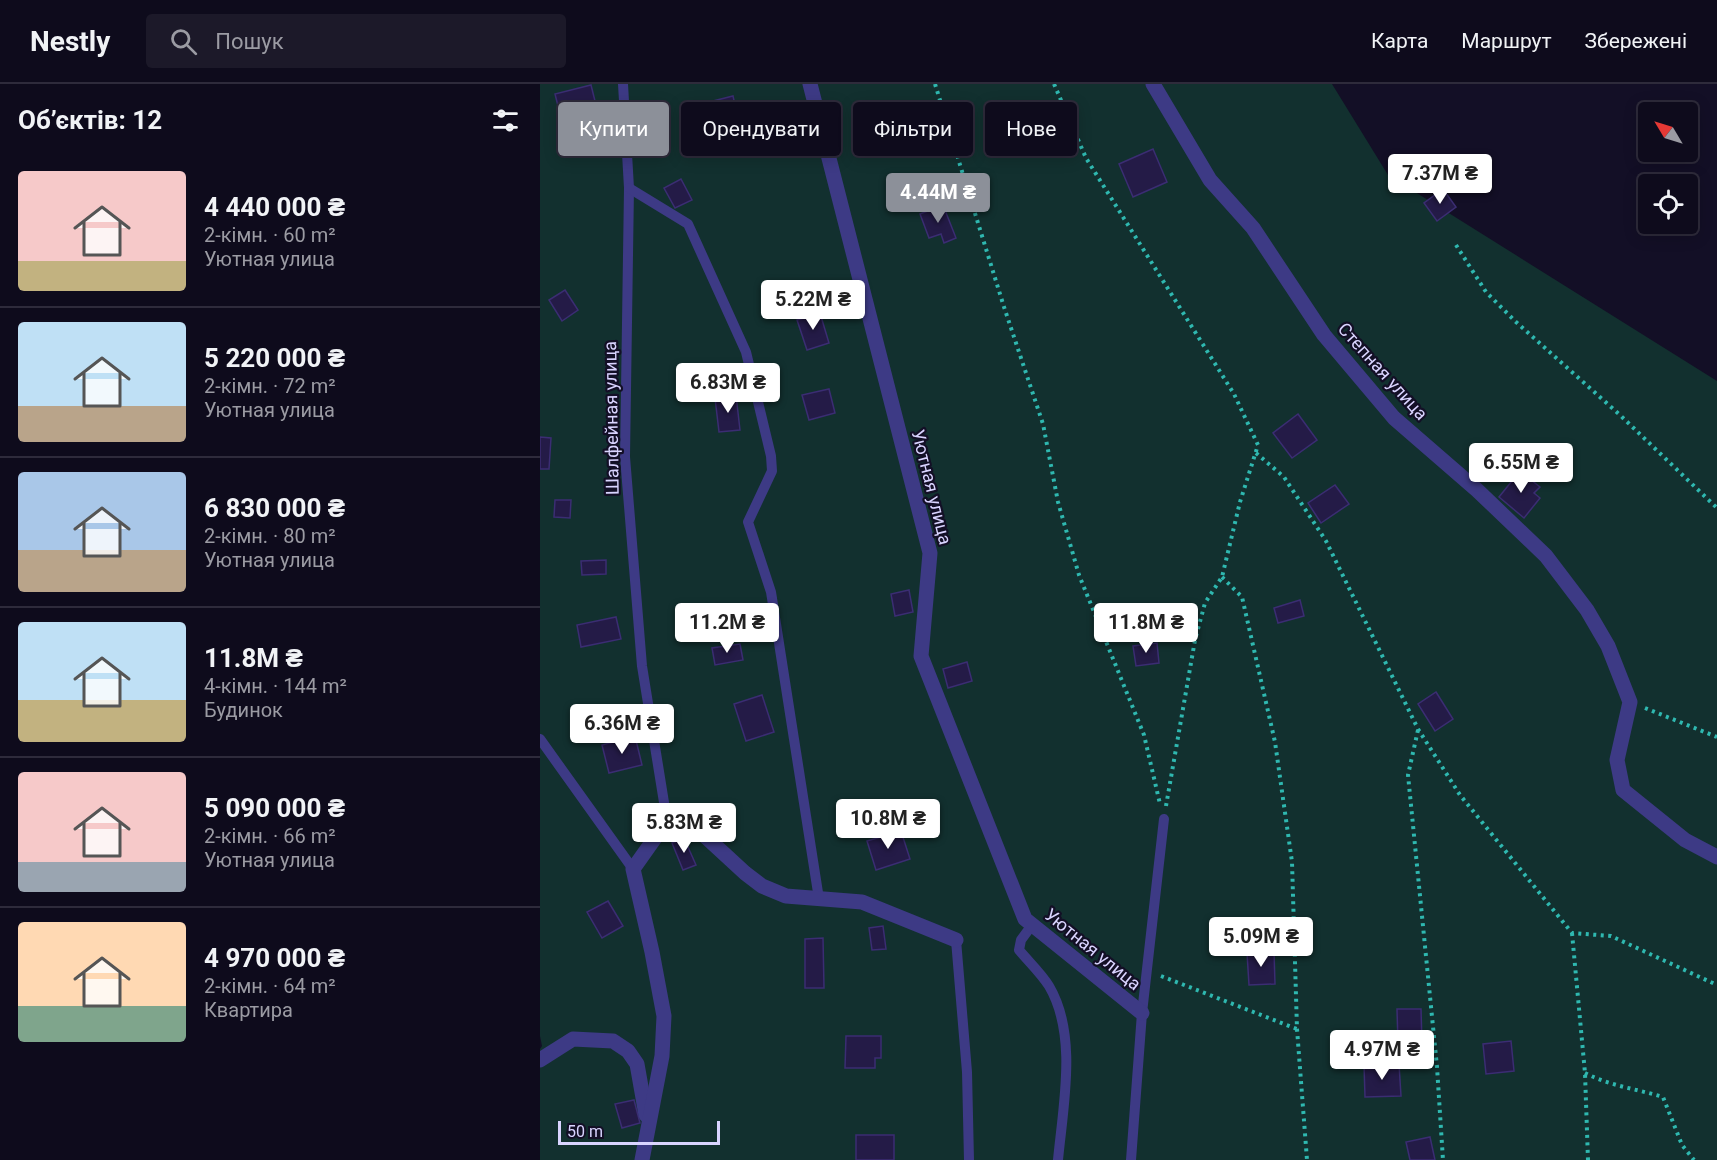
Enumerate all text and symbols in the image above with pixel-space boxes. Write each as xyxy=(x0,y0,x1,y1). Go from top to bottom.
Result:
search box xyxy=(146,14,566,68)
text: Nestly xyxy=(30,25,110,58)
icon: search xyxy=(167,25,200,58)
text: Пошук xyxy=(215,29,284,54)
text: Карта xyxy=(1371,29,1428,53)
text: Маршрут xyxy=(1461,29,1552,53)
text: Збережені xyxy=(1585,29,1687,53)
chip: Купити xyxy=(558,102,669,156)
chip: Орендувати xyxy=(681,102,841,156)
chip: Фільтри xyxy=(853,102,973,156)
chip: Нове xyxy=(985,102,1077,156)
north arrow xyxy=(1638,102,1698,162)
map controls xyxy=(1638,102,1698,234)
icon: filters xyxy=(489,104,522,137)
text: Об’єктів: 12 xyxy=(18,105,162,135)
pin: 7.37M ₴ xyxy=(1385,154,1495,205)
text: 7.37M ₴ xyxy=(1402,161,1478,185)
pin: 4.44M ₴ xyxy=(883,173,993,224)
button: locate xyxy=(1638,174,1698,234)
text: 4.44M ₴ xyxy=(900,180,976,204)
text: 4 440 000 ₴ xyxy=(204,192,345,222)
icon: home xyxy=(66,195,138,267)
text: 2-кімн. · 60 m² xyxy=(204,223,336,247)
text: Уютная улица xyxy=(204,247,335,271)
pin: 5.22M ₴ xyxy=(758,280,868,331)
text: 5.22M ₴ xyxy=(775,287,851,311)
street label: Степная улица xyxy=(1334,318,1432,424)
street label: Шалфейная улица xyxy=(599,341,623,495)
text: 5 220 000 ₴ xyxy=(204,343,345,373)
icon: home xyxy=(66,346,138,418)
pin: 6.83M ₴ xyxy=(673,363,783,414)
text: 6.83M ₴ xyxy=(690,370,766,394)
text: 2-кімн. · 72 m² xyxy=(204,374,336,398)
text: Уютная улица xyxy=(204,398,335,422)
street label: Уютная улица xyxy=(908,427,956,547)
pin: 6.55M ₴ xyxy=(1466,443,1576,494)
text: 6.55M ₴ xyxy=(1483,450,1559,474)
text: 6 830 000 ₴ xyxy=(204,493,345,523)
icon: home xyxy=(66,496,138,568)
text: 2-кімн. · 80 m² xyxy=(204,524,336,548)
text: Уютная улица xyxy=(204,548,335,572)
pin: 11.2M ₴ xyxy=(672,603,782,654)
pin: 11.8M ₴ xyxy=(1091,603,1201,654)
text: 11.2M ₴ xyxy=(689,610,765,634)
text: 11.8M ₴ xyxy=(1108,610,1184,634)
text: 11.8M ₴ xyxy=(204,643,303,673)
icon: home xyxy=(66,646,138,718)
text: 4-кімн. · 144 m² xyxy=(204,674,347,698)
text: Будинок xyxy=(204,698,283,722)
pin: 6.36M ₴ xyxy=(567,704,677,755)
text: 6.36M ₴ xyxy=(584,711,660,735)
text: 5 090 000 ₴ xyxy=(204,793,345,823)
icon: home xyxy=(66,796,138,868)
pin: 10.8M ₴ xyxy=(833,799,943,850)
pin: 5.83M ₴ xyxy=(629,803,739,854)
text: 10.8M ₴ xyxy=(850,806,926,830)
text: 5.83M ₴ xyxy=(646,810,722,834)
text: 2-кімн. · 66 m² xyxy=(204,824,336,848)
text: Уютная улица xyxy=(204,848,335,872)
street label: Уютная улица xyxy=(1041,904,1145,994)
pin: 5.09M ₴ xyxy=(1206,917,1316,968)
text: 5.09M ₴ xyxy=(1223,924,1299,948)
text: 4 970 000 ₴ xyxy=(204,943,345,973)
icon: home xyxy=(66,946,138,1018)
text: 2-кімн. · 64 m² xyxy=(204,974,336,998)
text: Квартира xyxy=(204,998,293,1022)
pin: 4.97M ₴ xyxy=(1327,1030,1437,1081)
text: 4.97M ₴ xyxy=(1344,1037,1420,1061)
scale bar xyxy=(558,1118,720,1146)
text: 50 m xyxy=(567,1122,603,1141)

